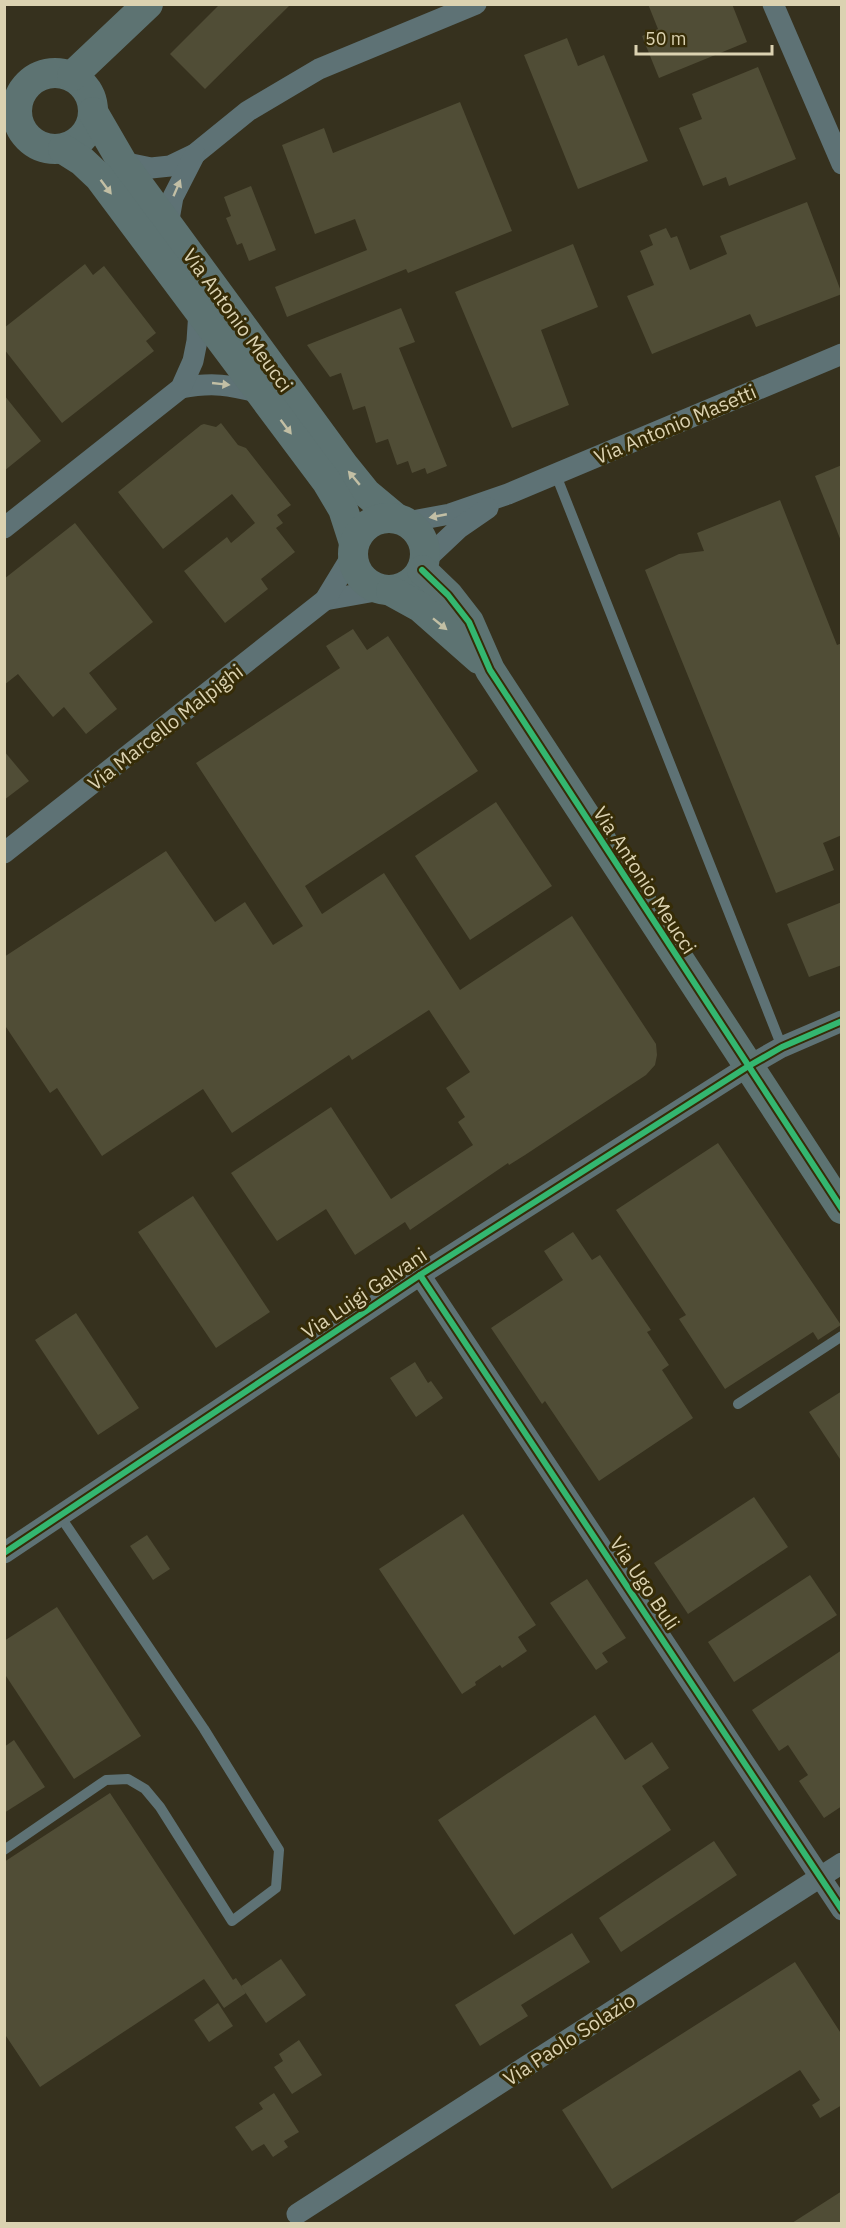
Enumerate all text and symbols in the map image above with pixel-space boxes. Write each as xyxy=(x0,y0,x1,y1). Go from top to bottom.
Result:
scale bar xyxy=(636,18,772,56)
text: 50 m xyxy=(645,27,687,50)
one-way arrow xyxy=(172,178,182,196)
one-way arrow xyxy=(100,179,112,194)
street label: Via Antonio Meucci xyxy=(177,243,299,397)
street label: Via Antonio Masetti xyxy=(590,378,760,470)
one-way arrow xyxy=(211,380,230,389)
one-way arrow xyxy=(280,419,292,435)
one-way arrow xyxy=(347,470,360,486)
one-way arrow xyxy=(429,512,448,521)
one-way arrow xyxy=(432,617,448,630)
street label: Via Marcello Malpighi xyxy=(82,658,248,796)
street label: Via Antonio Meucci xyxy=(587,801,703,959)
street label: Via Luigi Galvani xyxy=(296,1241,432,1345)
street label: Via Ugo Buli xyxy=(604,1531,686,1635)
street label: Via Paolo Solazio xyxy=(498,1986,640,2092)

